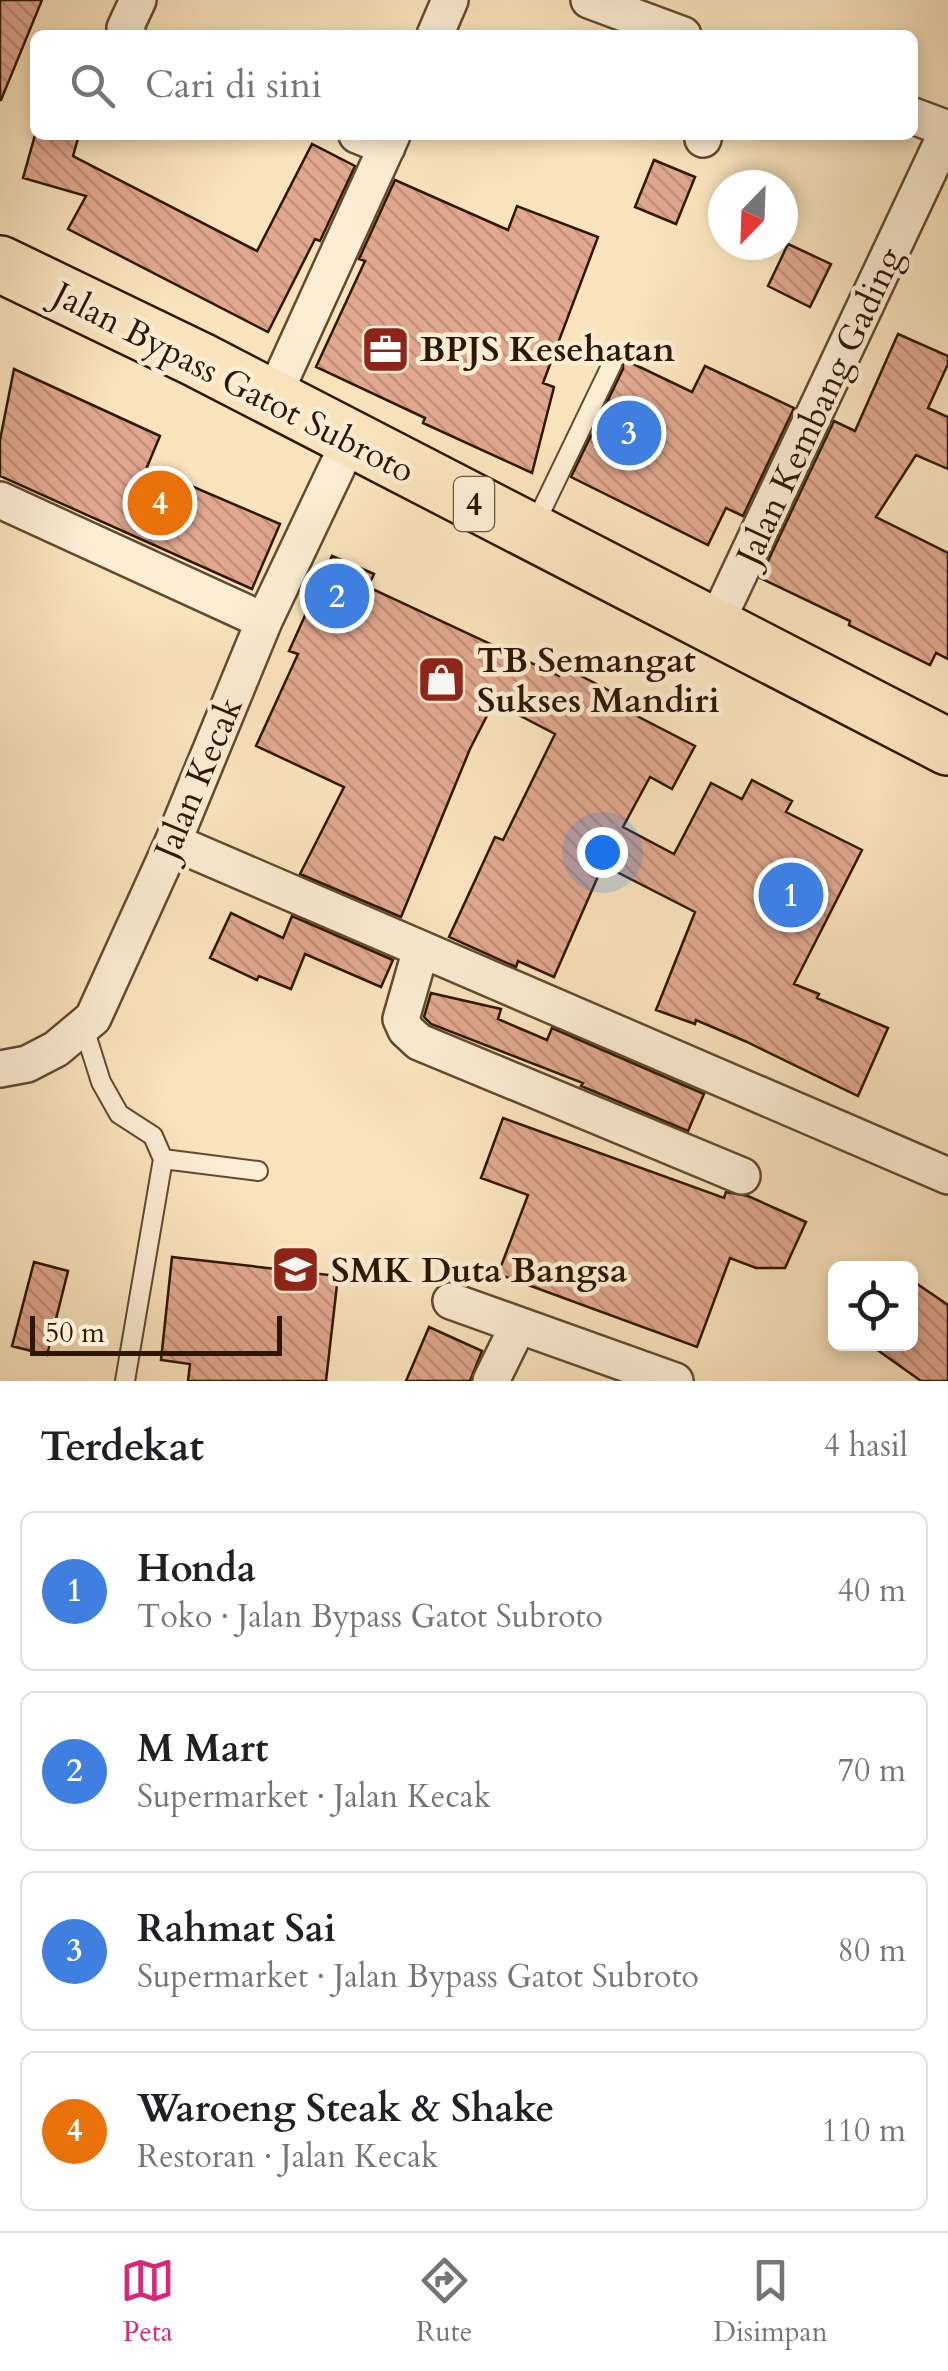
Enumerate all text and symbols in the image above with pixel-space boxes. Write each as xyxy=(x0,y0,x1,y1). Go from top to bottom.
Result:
search box xyxy=(30,30,918,140)
icon: search xyxy=(65,58,120,113)
text: Cari di sini xyxy=(145,59,322,111)
north arrow xyxy=(708,170,798,260)
street label: Jalan Kembang Gading xyxy=(723,239,915,578)
street label: Jalan Bypass Gatot Subroto xyxy=(40,269,422,495)
office icon: BPJS Kesehatan xyxy=(359,323,411,375)
place label: BPJS Kesehatan xyxy=(420,326,675,374)
pin: 3 xyxy=(596,396,662,470)
pin: 4 xyxy=(128,466,192,540)
road number: 4 xyxy=(454,477,494,531)
pin: 2 xyxy=(304,558,370,634)
place label: TB Semangat Sukses Mandiri xyxy=(477,637,720,725)
shop icon: TB Semangat Sukses Mandiri xyxy=(416,654,468,706)
street label: Jalan Kecak xyxy=(141,690,255,872)
your location xyxy=(577,827,628,878)
pin: 1 xyxy=(758,858,824,932)
school or university icon: SMK Duta Bangsa xyxy=(270,1244,322,1296)
place label: SMK Duta Bangsa xyxy=(331,1247,627,1295)
map controls xyxy=(828,1261,918,1351)
button: locate xyxy=(828,1261,918,1351)
scale bar xyxy=(30,1311,282,1356)
text: 50 m xyxy=(45,1314,105,1352)
text: Terdekat xyxy=(40,1418,204,1475)
text: 4 hasil xyxy=(824,1424,908,1468)
text: Honda xyxy=(137,1543,256,1595)
text: 1 xyxy=(66,1569,83,1613)
text: 40 m xyxy=(838,1569,906,1613)
text: Toko · Jalan Bypass Gatot Subroto xyxy=(137,1595,603,1639)
text: M Mart xyxy=(137,1723,269,1775)
text: 2 xyxy=(66,1749,83,1793)
text: 70 m xyxy=(838,1749,906,1793)
text: Supermarket · Jalan Kecak xyxy=(137,1775,491,1819)
text: Rahmat Sai xyxy=(137,1903,336,1955)
text: 3 xyxy=(66,1929,83,1973)
text: 80 m xyxy=(838,1929,906,1973)
text: Supermarket · Jalan Bypass Gatot Subroto xyxy=(137,1955,699,1999)
text: Waroeng Steak & Shake xyxy=(137,2083,554,2135)
text: 4 xyxy=(66,2109,83,2153)
text: 110 m xyxy=(821,2109,906,2153)
text: Restoran · Jalan Kecak xyxy=(137,2135,438,2179)
tab: Peta xyxy=(120,2253,175,2351)
tab: Rute xyxy=(416,2253,472,2351)
tab: Disimpan xyxy=(713,2253,828,2351)

